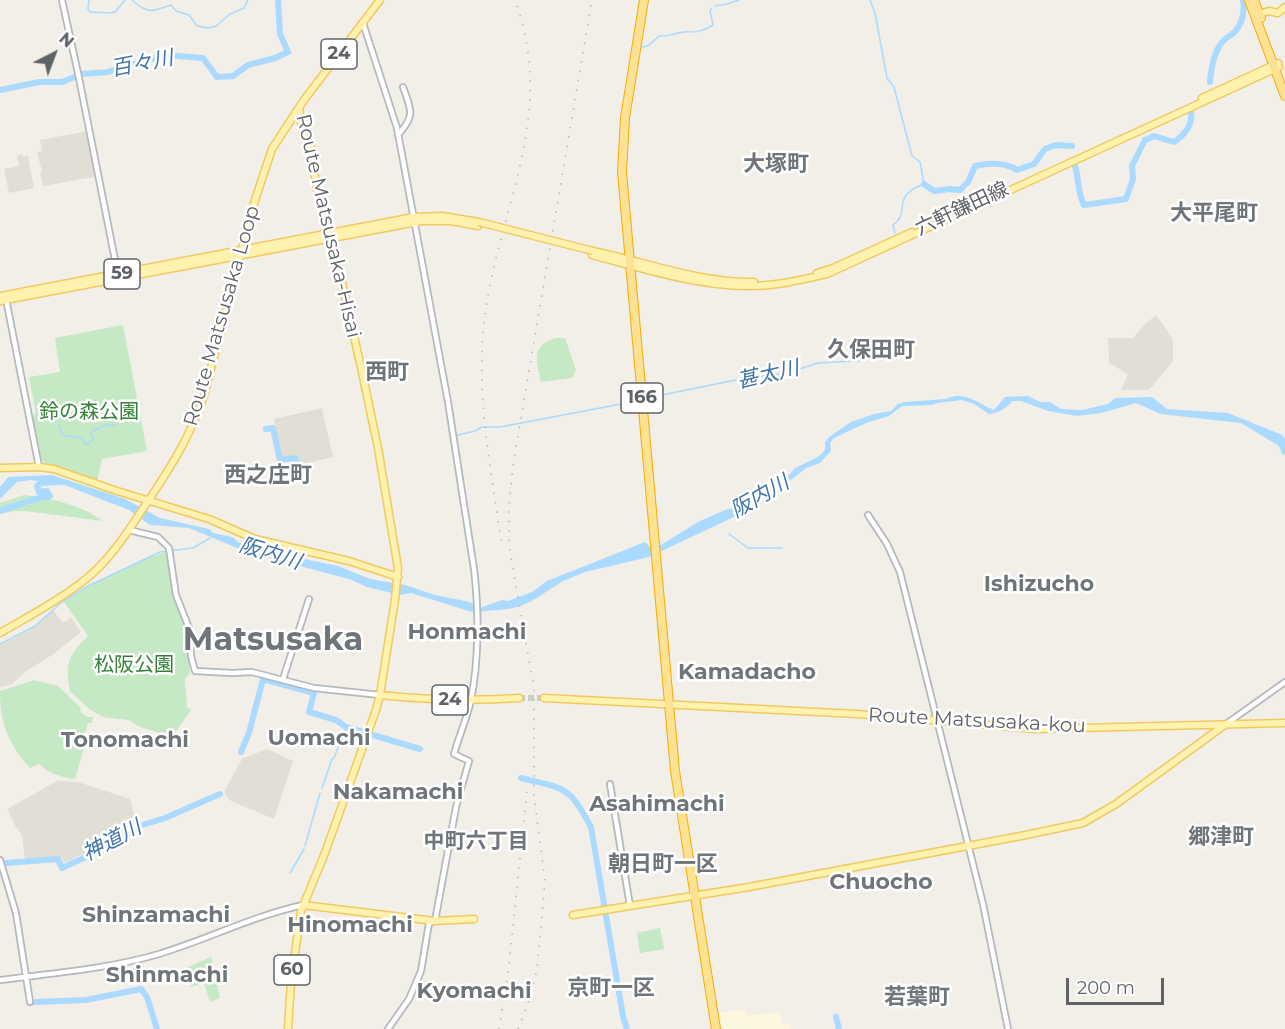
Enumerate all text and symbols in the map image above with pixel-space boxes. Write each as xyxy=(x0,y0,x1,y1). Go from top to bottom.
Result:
north arrow xyxy=(24,24,84,84)
text: N xyxy=(55,29,78,52)
road number: 24 xyxy=(321,39,357,69)
water label: 百々川 xyxy=(109,46,175,82)
street label: Route Matsusaka-Hisai xyxy=(291,112,365,340)
district label: 大塚町 xyxy=(743,152,809,178)
street label: 六軒鎌田線 xyxy=(912,177,1012,241)
district label: 大平尾町 xyxy=(1170,201,1258,227)
street label: Route Matsusaka Loop xyxy=(179,203,265,429)
road number: 59 xyxy=(104,259,140,289)
district label: 久保田町 xyxy=(827,338,915,364)
water label: 甚太川 xyxy=(734,356,802,394)
district label: 西町 xyxy=(365,360,409,386)
road number: 166 xyxy=(621,383,663,413)
park label: 鈴の森公園 xyxy=(39,400,139,424)
district label: 西之庄町 xyxy=(224,463,312,489)
water label: 阪内川 xyxy=(726,470,794,524)
water label: 阪内川 xyxy=(236,533,304,575)
district label: Ishizucho xyxy=(984,572,1094,598)
district label: Honmachi xyxy=(408,620,526,646)
district label: Matsusaka xyxy=(183,622,363,660)
park label: 松阪公園 xyxy=(94,653,174,677)
district label: Kamadacho xyxy=(678,660,816,686)
road number: 24 xyxy=(432,685,468,715)
street label: Route Matsusaka-kou xyxy=(868,703,1086,739)
district label: Uomachi xyxy=(267,726,371,752)
district label: Tonomachi xyxy=(61,728,189,754)
district label: Nakamachi xyxy=(333,780,463,806)
district label: Asahimachi xyxy=(589,792,725,818)
water label: 神道川 xyxy=(78,815,146,867)
district label: 郷津町 xyxy=(1188,825,1254,851)
district label: 中町六丁目 xyxy=(424,829,528,855)
district label: 朝日町一区 xyxy=(608,852,718,878)
district label: Chuocho xyxy=(829,870,933,896)
district label: Shinzamachi xyxy=(82,903,230,929)
district label: Hinomachi xyxy=(287,913,413,939)
road number: 60 xyxy=(274,955,310,985)
district label: Shinmachi xyxy=(106,963,228,989)
scale bar xyxy=(1069,966,1166,1004)
district label: 京町一区 xyxy=(567,976,655,1002)
text: 200 m xyxy=(1077,977,1135,999)
district label: Kyomachi xyxy=(416,979,532,1005)
district label: 若葉町 xyxy=(884,985,950,1011)

